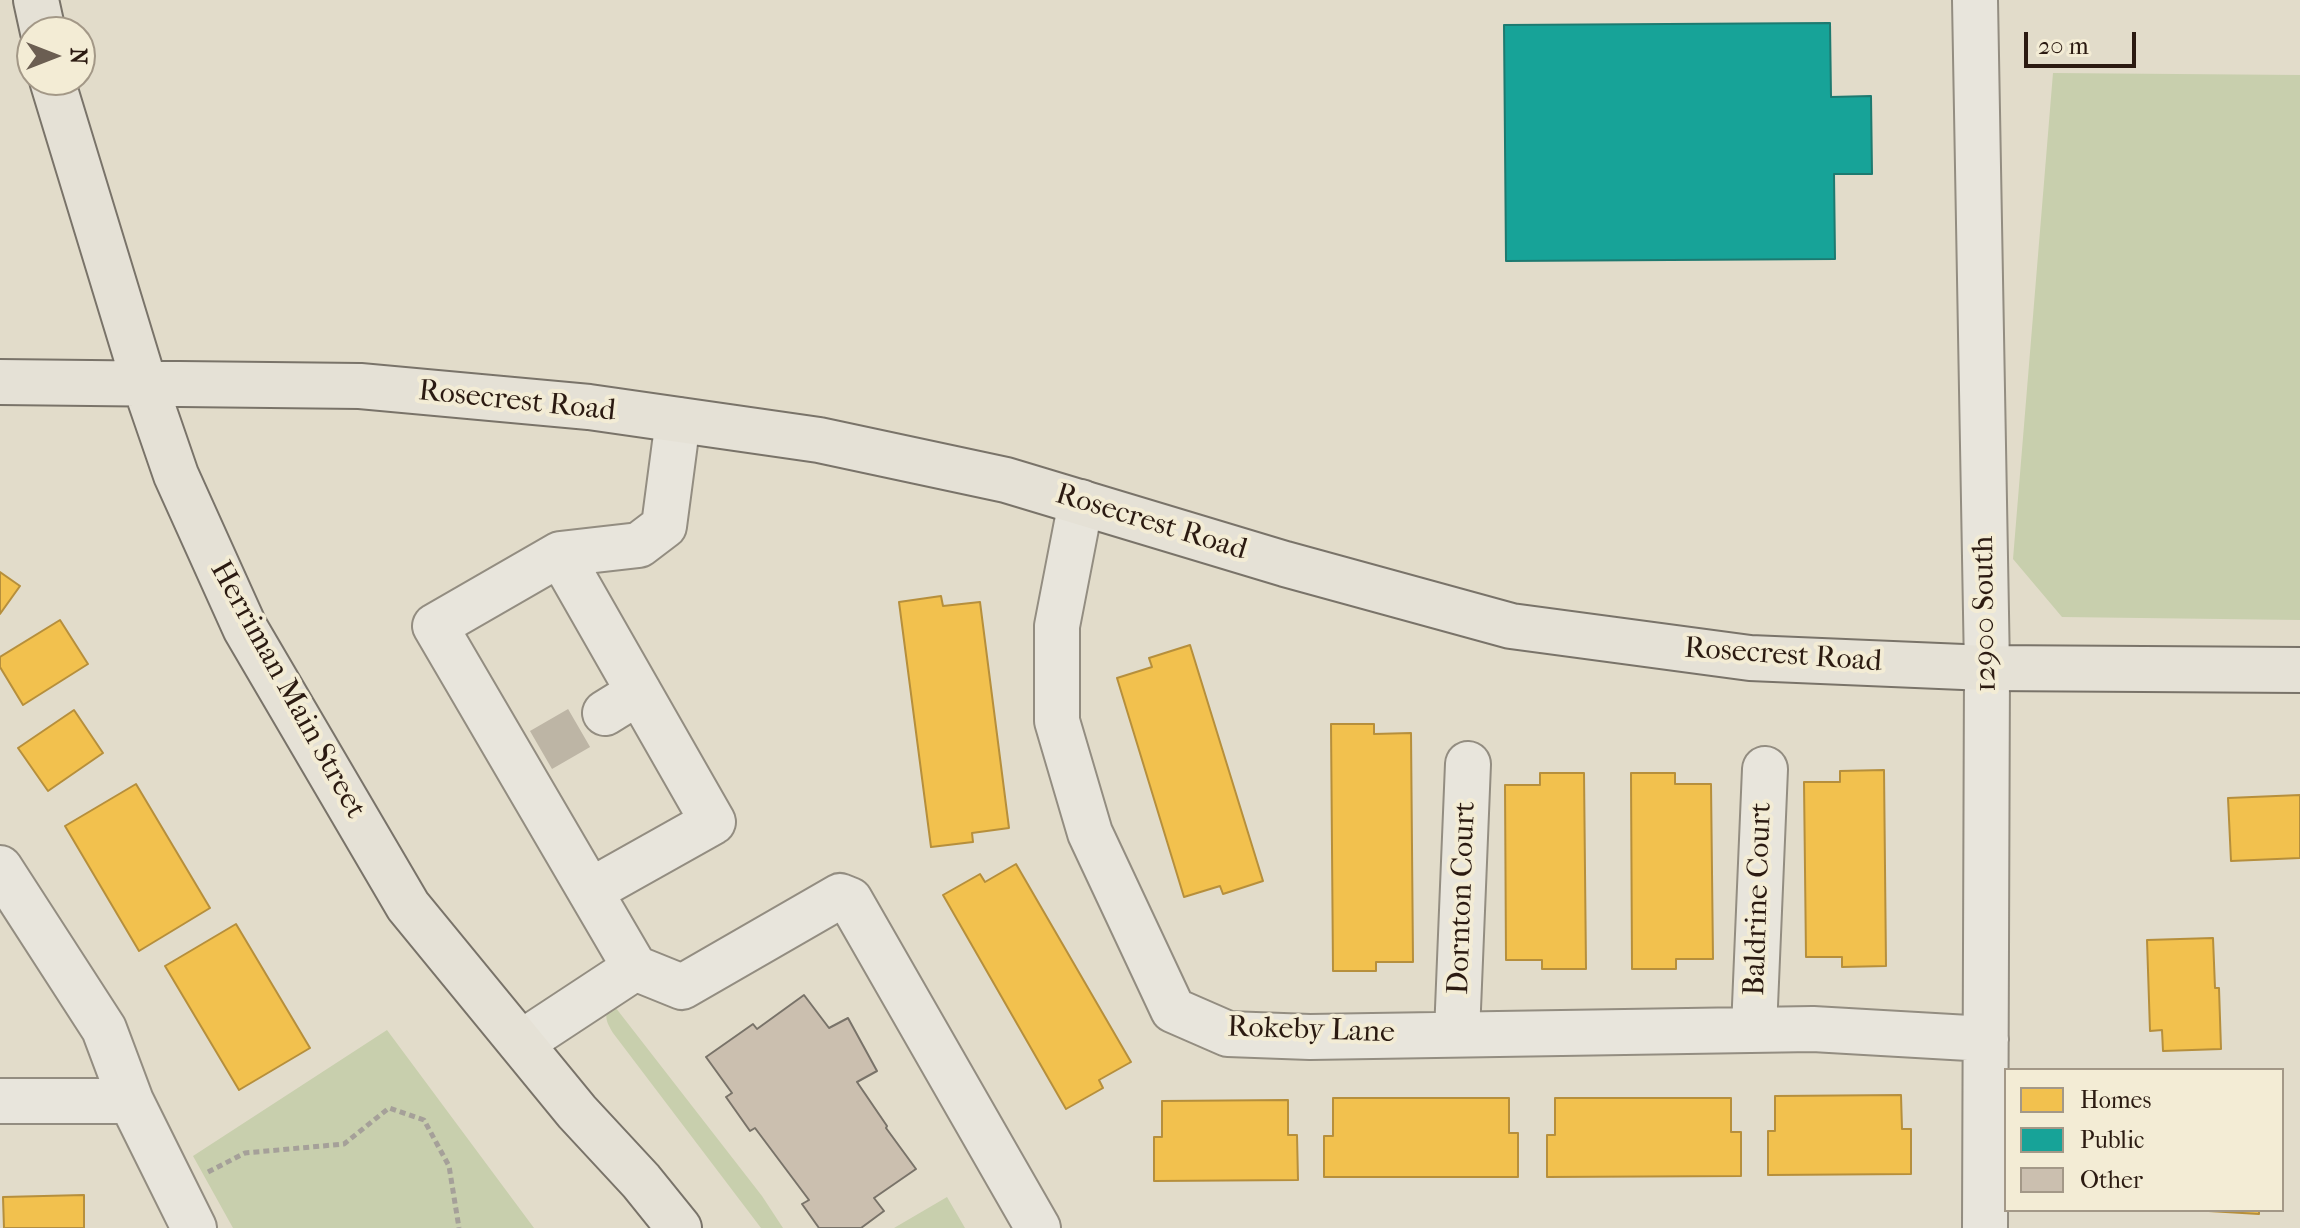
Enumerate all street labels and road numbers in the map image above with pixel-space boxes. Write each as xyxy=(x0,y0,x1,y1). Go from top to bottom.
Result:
street label: Rosecrest Road xyxy=(417,374,617,430)
street label: Rosecrest Road xyxy=(1051,477,1251,569)
street label: 12900 South xyxy=(1967,536,2005,692)
street label: Herriman Main Street xyxy=(201,555,373,825)
street label: Rosecrest Road xyxy=(1683,631,1883,681)
street label: Dornton Court xyxy=(1442,801,1484,995)
street label: Baldrine Court xyxy=(1738,802,1780,996)
street label: Rokeby Lane xyxy=(1227,1010,1395,1052)

